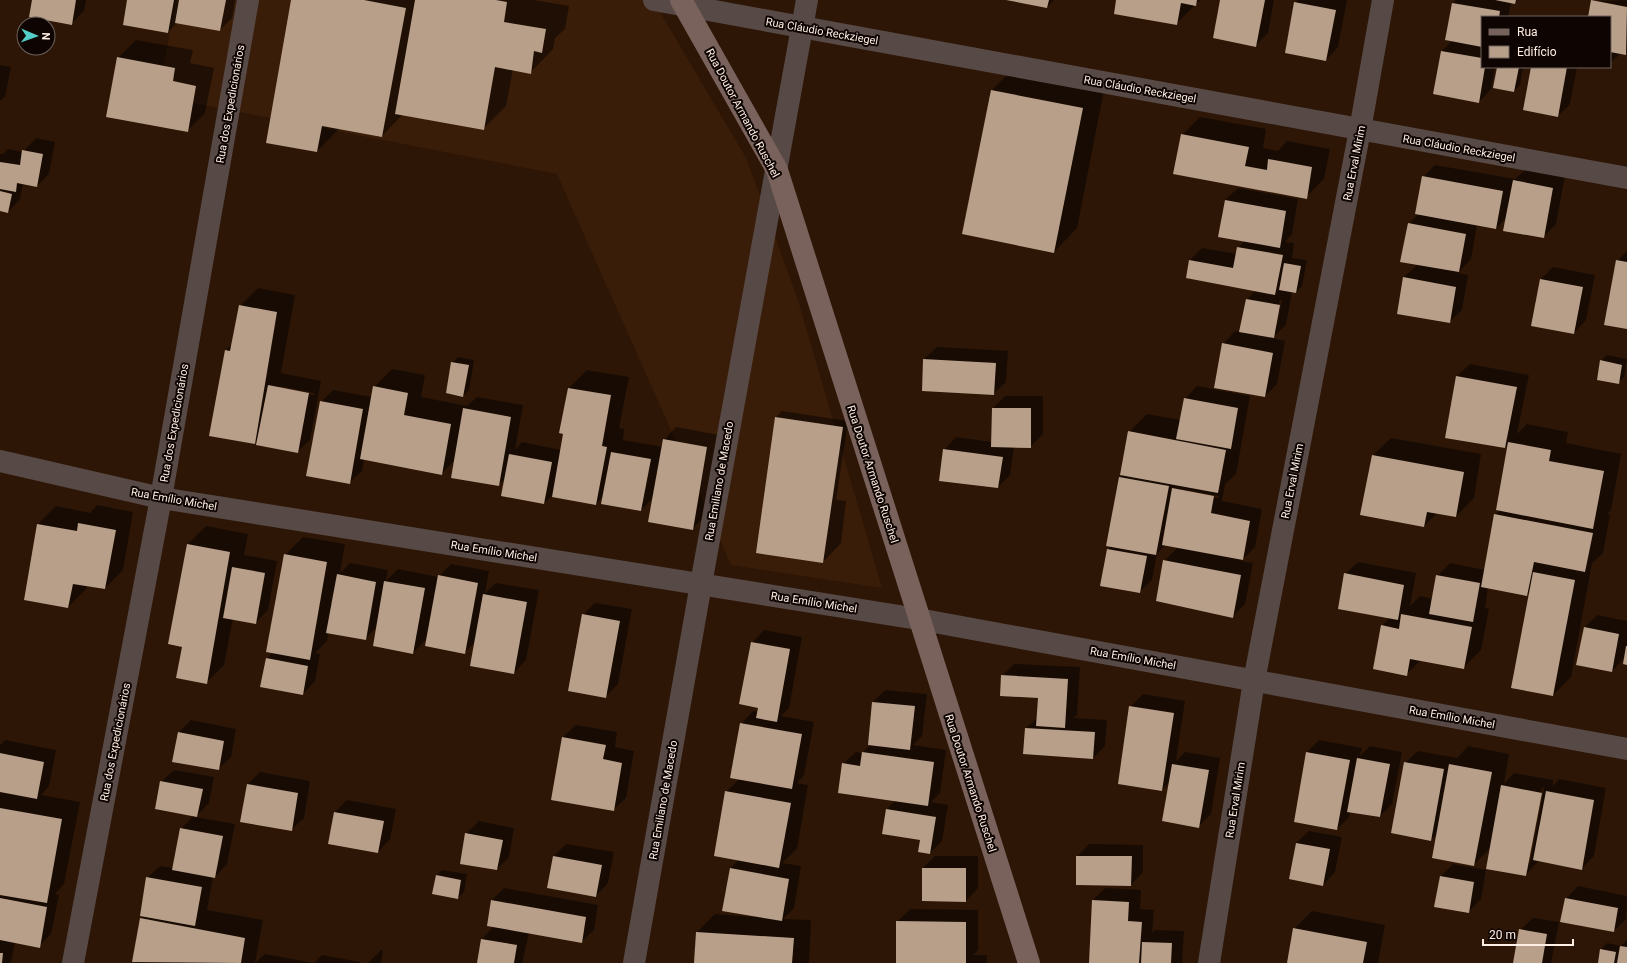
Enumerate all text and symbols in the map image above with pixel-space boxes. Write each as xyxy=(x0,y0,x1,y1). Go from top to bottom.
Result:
street label: Rua Cláudio Reckziegel xyxy=(765,15,879,48)
north arrow xyxy=(16,16,56,56)
legend xyxy=(1481,16,1611,68)
text: Rua xyxy=(1517,25,1538,39)
text: N xyxy=(39,32,52,41)
street label: Rua dos Expedicionários xyxy=(214,43,247,164)
text: Edifício xyxy=(1517,45,1557,59)
street label: Rua Doutor Armando Ruschel xyxy=(703,47,782,180)
street label: Rua Cláudio Reckziegel xyxy=(1083,73,1197,106)
street label: Rua Erval Mirim xyxy=(1341,124,1368,202)
street label: Rua Cláudio Reckziegel xyxy=(1402,132,1516,165)
street label: Rua dos Expedicionários xyxy=(158,362,191,483)
street label: Rua Doutor Armando Ruschel xyxy=(844,404,901,545)
street label: Rua Emiliano de Macedo xyxy=(703,420,736,542)
street label: Rua Erval Mirim xyxy=(1279,442,1306,520)
street label: Rua Emílio Michel xyxy=(130,486,218,513)
street label: Rua Emílio Michel xyxy=(450,538,538,565)
street label: Rua Emílio Michel xyxy=(770,589,858,616)
street label: Rua Emílio Michel xyxy=(1089,645,1177,672)
street label: Rua dos Expedicionários xyxy=(98,682,133,802)
street label: Rua Emílio Michel xyxy=(1408,704,1496,731)
street label: Rua Doutor Armando Ruschel xyxy=(942,713,999,854)
street label: Rua Emiliano de Macedo xyxy=(647,739,680,861)
street label: Rua Erval Mirim xyxy=(1223,761,1248,839)
scale bar xyxy=(1483,921,1573,947)
text: 20 m xyxy=(1489,928,1516,942)

